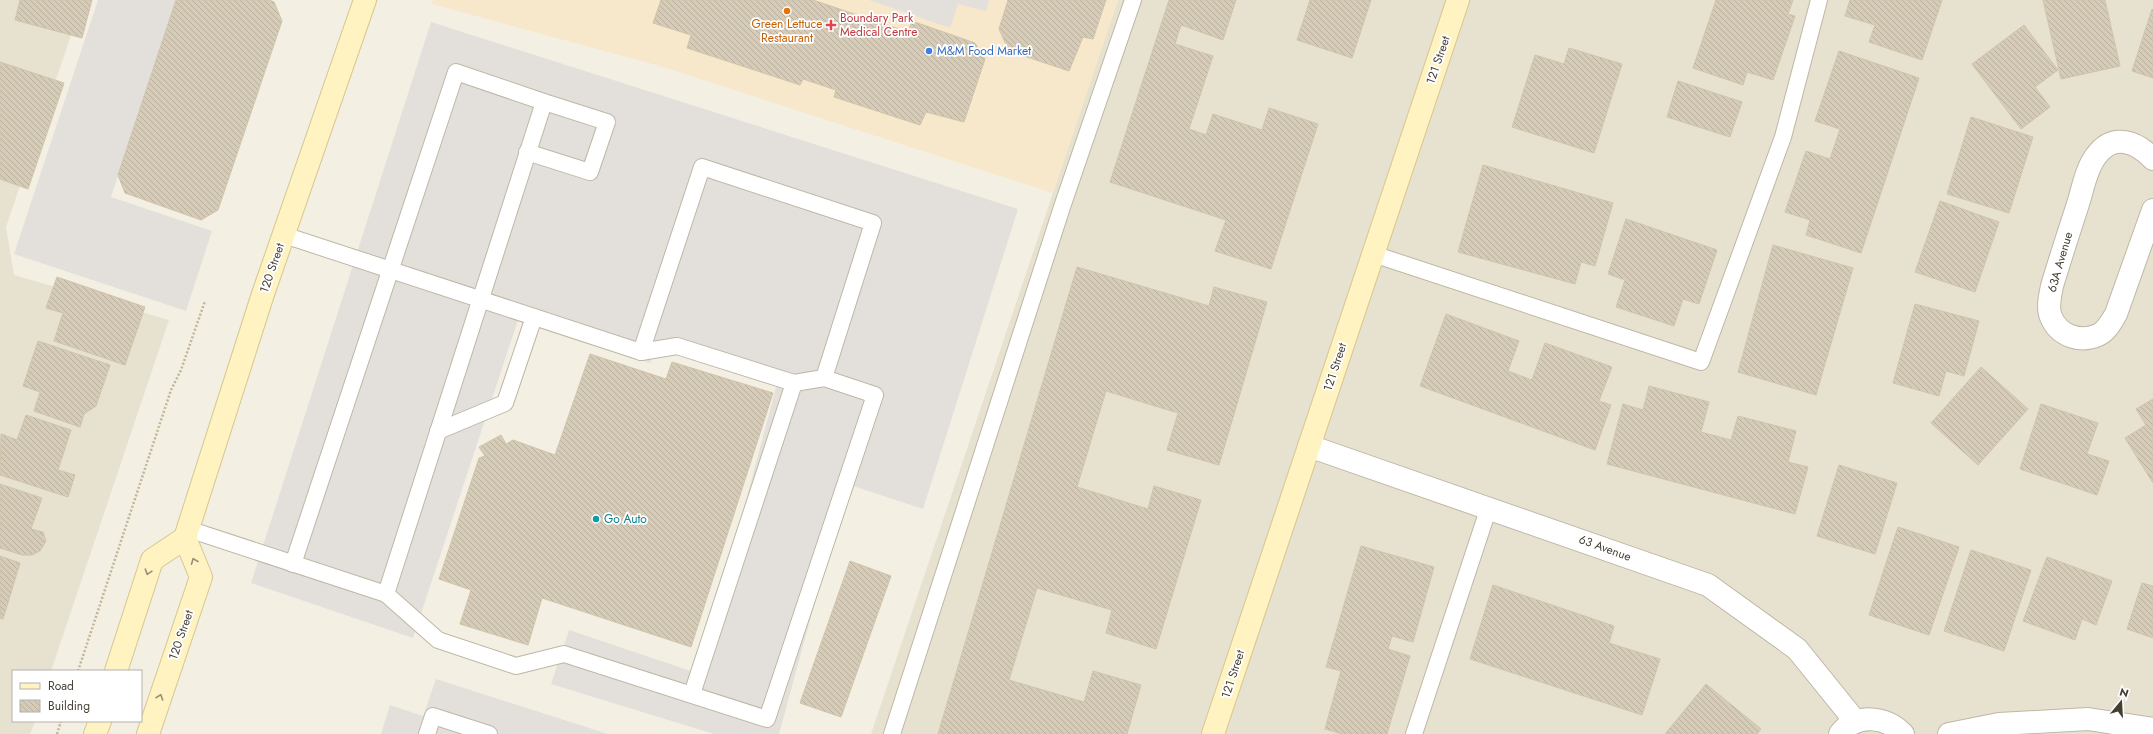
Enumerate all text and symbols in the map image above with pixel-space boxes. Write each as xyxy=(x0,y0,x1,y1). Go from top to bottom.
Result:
marker: Green Lettuce Restaurant xyxy=(782,6,792,16)
place label: Boundary Park Medical Centre xyxy=(840,9,917,41)
place label: Green Lettuce Restaurant xyxy=(751,15,823,47)
marker: Boundary Park Medical Centre xyxy=(825,19,837,31)
street label: 121 Street xyxy=(1421,33,1455,87)
place label: M&M Food Market xyxy=(937,42,1031,60)
marker: M&M Food Market xyxy=(924,46,934,56)
street label: 63A Avenue xyxy=(2043,230,2077,294)
street label: 120 Street xyxy=(255,241,289,295)
street label: 121 Street xyxy=(1319,340,1351,393)
place label: Go Auto xyxy=(604,510,647,528)
marker: Go Auto xyxy=(591,514,601,524)
street label: 63 Avenue xyxy=(1576,530,1634,566)
one-way arrow xyxy=(191,557,199,564)
one-way arrow xyxy=(144,569,153,576)
street label: 120 Street xyxy=(164,608,198,662)
street label: 121 Street xyxy=(1217,647,1249,700)
legend xyxy=(12,670,142,722)
text: Road xyxy=(48,677,74,695)
north arrow xyxy=(2101,682,2141,722)
text: N xyxy=(2117,684,2131,701)
one-way arrow xyxy=(155,694,164,701)
text: Building xyxy=(48,697,90,715)

